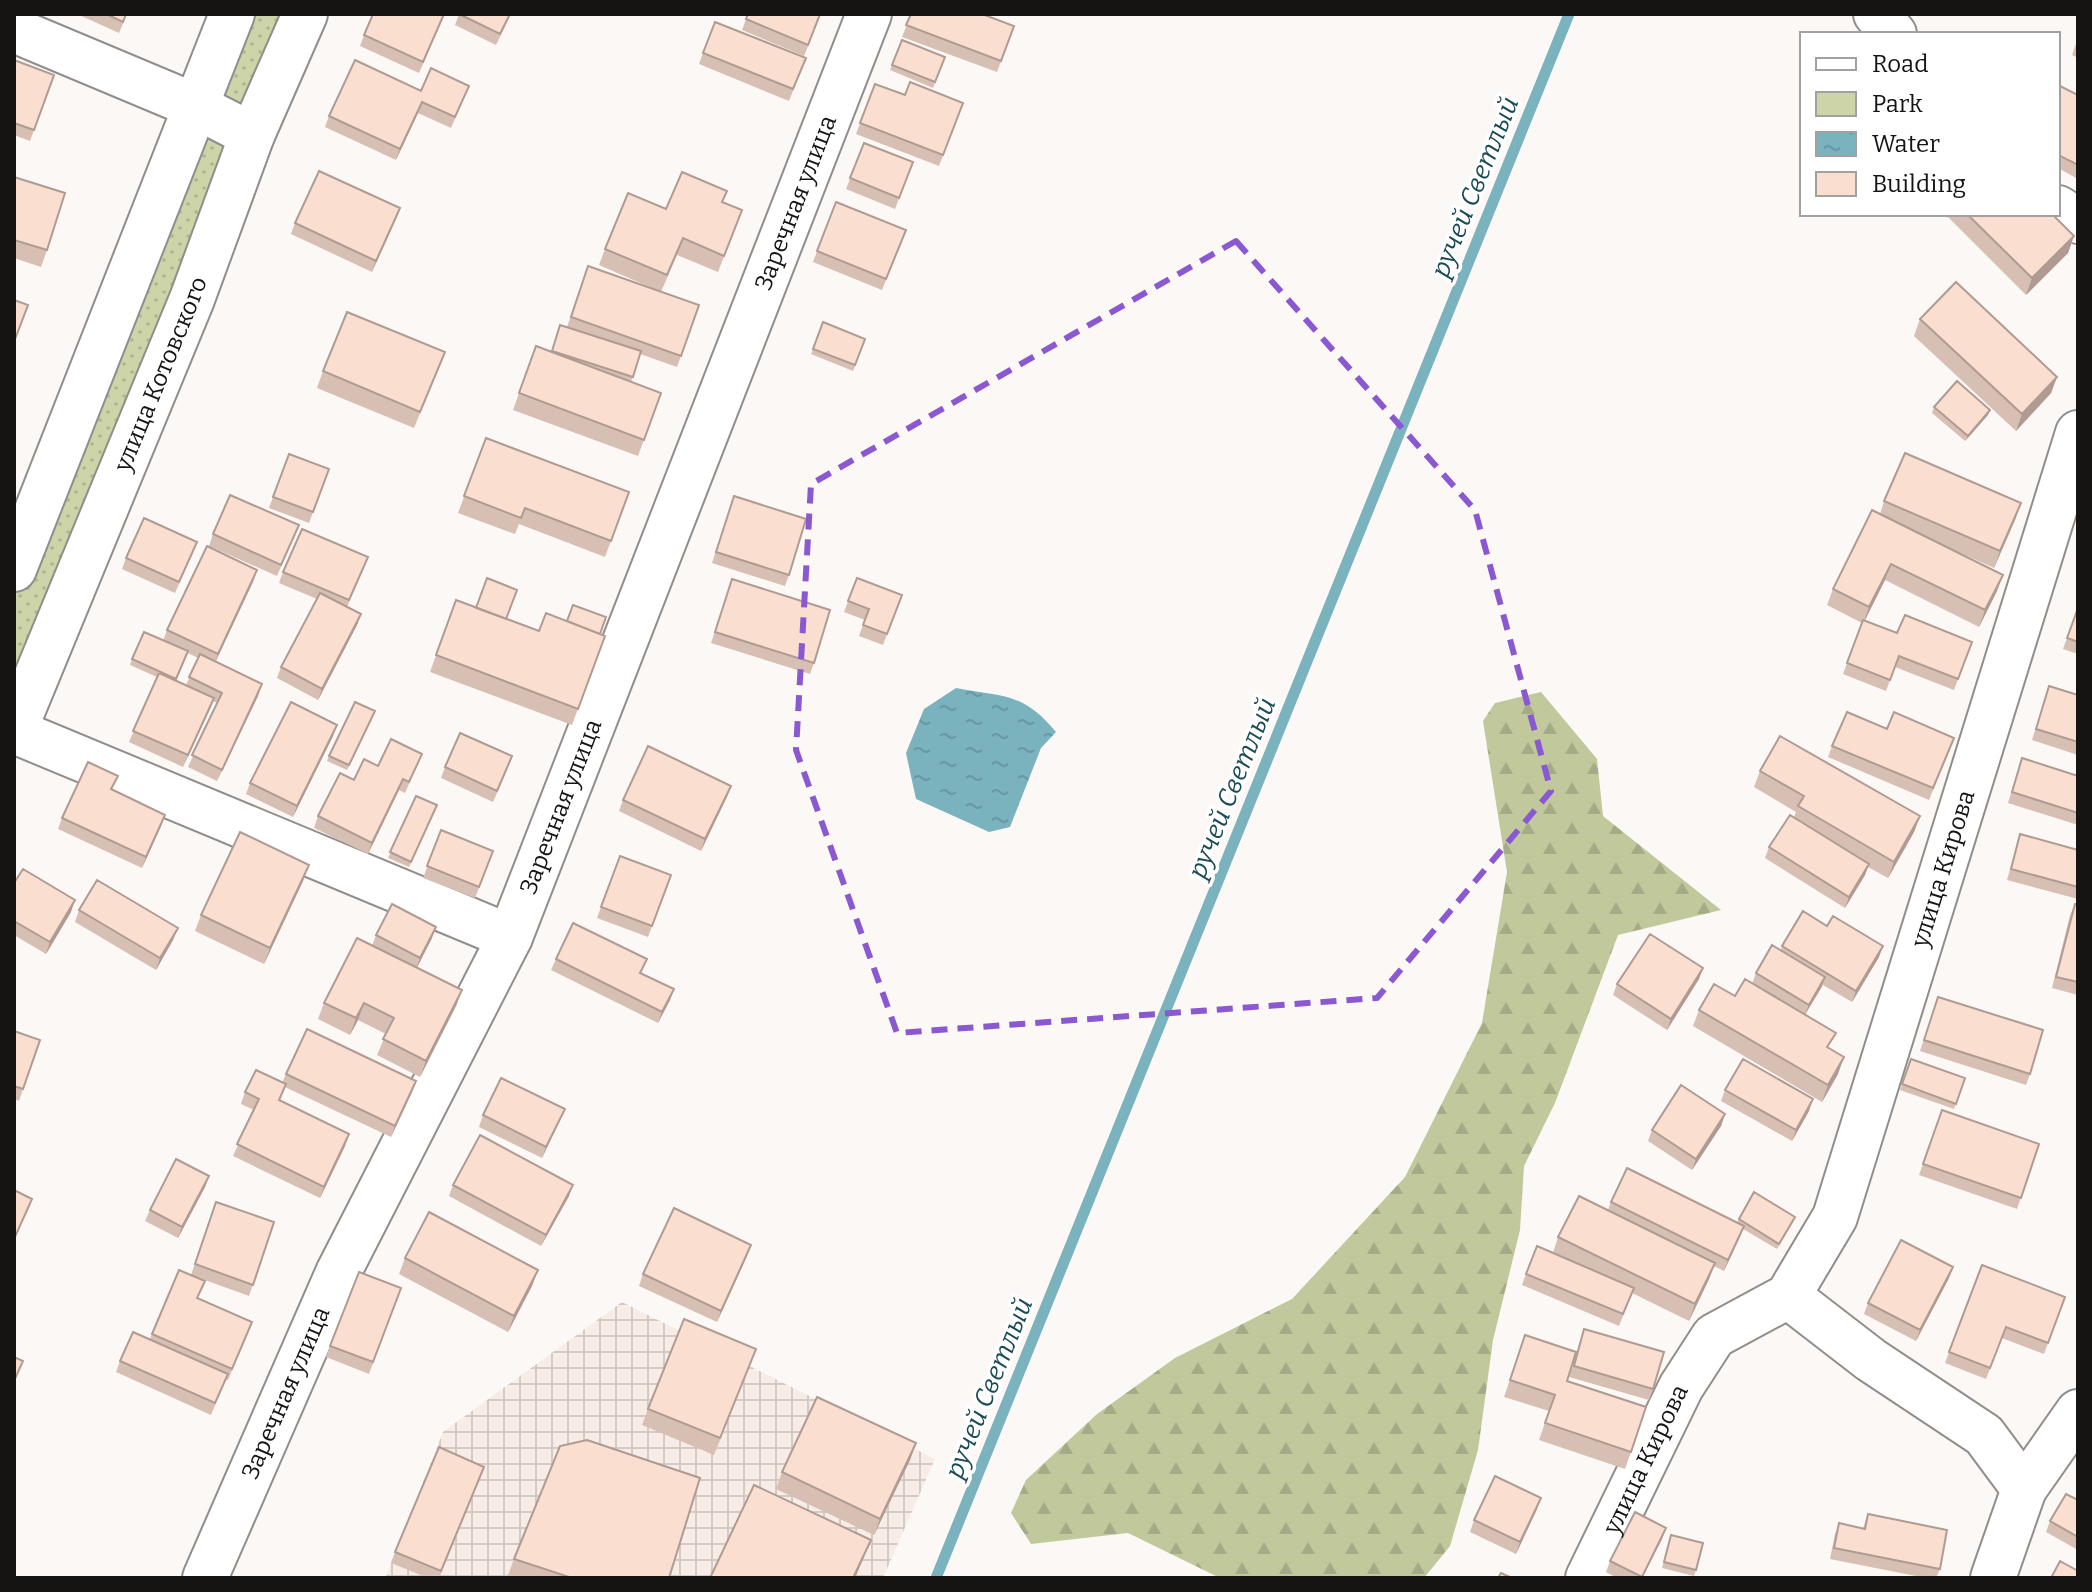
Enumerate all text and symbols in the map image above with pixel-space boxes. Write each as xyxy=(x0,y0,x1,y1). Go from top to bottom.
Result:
legend xyxy=(1800,32,2060,216)
text: Road xyxy=(1872,50,1928,78)
text: Park xyxy=(1872,90,1923,118)
water label: ручей Светлый xyxy=(1424,92,1525,284)
street label: Заречная улица xyxy=(749,111,842,294)
text: Water xyxy=(1872,130,1940,158)
text: Building xyxy=(1872,170,1966,198)
street label: улица Котовского xyxy=(108,273,213,476)
water label: ручей Светлый xyxy=(1181,693,1282,885)
street label: Заречная улица xyxy=(514,715,607,898)
street label: улица Кирова xyxy=(1905,787,1980,951)
water label: ручей Светлый xyxy=(938,1293,1039,1485)
street label: Заречная улица xyxy=(236,1302,336,1483)
street label: улица Кирова xyxy=(1597,1380,1694,1540)

